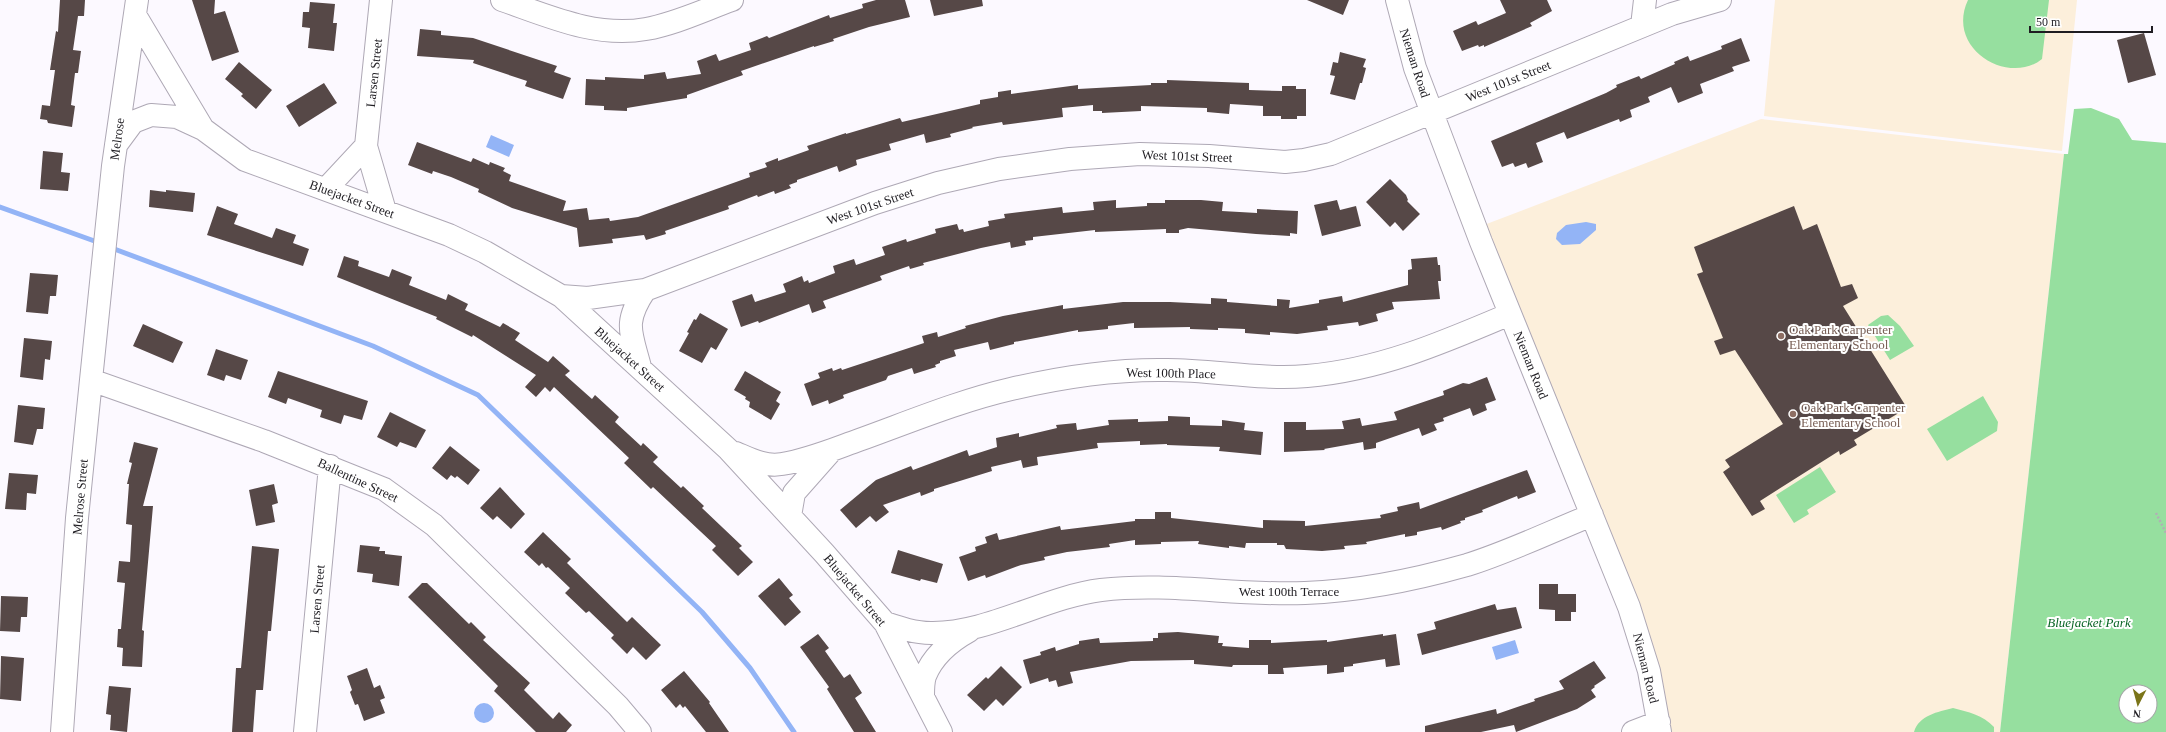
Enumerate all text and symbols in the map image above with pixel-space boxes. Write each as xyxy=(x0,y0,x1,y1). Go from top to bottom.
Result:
scale bar xyxy=(2030,8,2152,34)
text: 50 m xyxy=(2036,15,2061,29)
street label: Nieman Road xyxy=(1397,27,1433,100)
street label: Larsen Street xyxy=(363,38,385,108)
street label: West 101st Street xyxy=(1463,57,1553,105)
street label: Melrose xyxy=(107,117,127,161)
street label: West 101st Street xyxy=(1141,147,1233,165)
street label: Bluejacket Street xyxy=(308,177,397,221)
street label: West 101st Street xyxy=(825,184,916,228)
place label: Oak Park Carpenter Elementary School xyxy=(1789,322,1893,352)
street label: Bluejacket Street xyxy=(592,324,668,395)
street label: Nieman Road xyxy=(1511,329,1552,402)
marker: Oak Park Carpenter Elementary School xyxy=(1776,331,1786,341)
street label: West 100th Place xyxy=(1126,365,1216,381)
place label: Oak Park-Carpenter Elementary School xyxy=(1801,400,1906,430)
marker: Oak Park-Carpenter Elementary School xyxy=(1788,409,1798,419)
street label: Ballentine Street xyxy=(315,455,401,505)
street label: Melrose Street xyxy=(69,458,91,536)
street label: Bluejacket Street xyxy=(821,551,890,629)
street label: Larsen Street xyxy=(307,564,328,634)
street label: West 100th Terrace xyxy=(1239,584,1339,599)
park label: Bluejacket Park xyxy=(2047,615,2131,630)
street label: Nieman Road xyxy=(1630,631,1662,705)
north arrow xyxy=(2118,684,2158,724)
text: N xyxy=(2132,708,2142,720)

